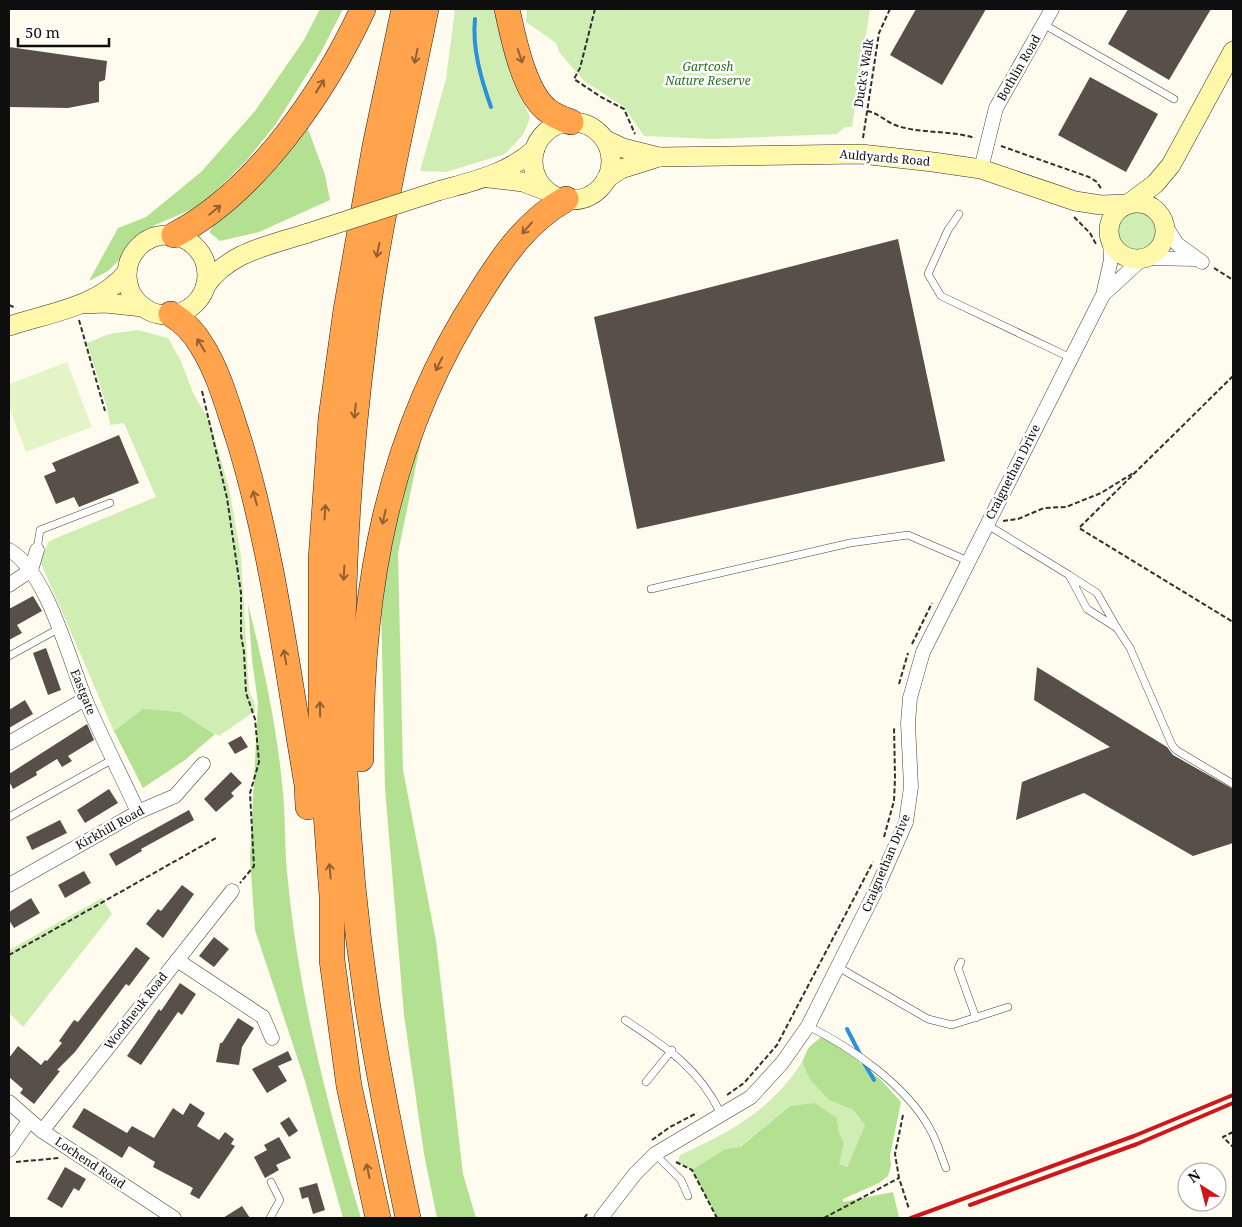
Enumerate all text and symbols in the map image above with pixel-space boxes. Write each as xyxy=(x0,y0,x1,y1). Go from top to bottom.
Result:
scale bar xyxy=(18,15,109,47)
text: 50 m xyxy=(25,22,60,42)
street label: Bothlin Road xyxy=(993,31,1045,104)
street label: Duck's Walk xyxy=(850,36,878,109)
one-way arrow xyxy=(515,47,525,63)
one-way arrow xyxy=(411,48,421,64)
park label: Gartcosh Nature Reserve xyxy=(664,58,751,89)
one-way arrow xyxy=(315,80,325,94)
street label: Auldyards Road xyxy=(839,145,932,170)
one-way arrow xyxy=(209,204,222,215)
one-way arrow xyxy=(521,222,533,235)
one-way arrow xyxy=(372,242,382,258)
one-way arrow xyxy=(196,338,206,352)
one-way arrow xyxy=(434,356,443,371)
one-way arrow xyxy=(351,403,360,419)
street label: Craignethan Drive xyxy=(981,421,1044,522)
one-way arrow xyxy=(250,490,259,506)
one-way arrow xyxy=(320,504,329,520)
one-way arrow xyxy=(379,508,388,524)
one-way arrow xyxy=(339,565,348,581)
one-way arrow xyxy=(279,650,289,666)
street label: Eastgate xyxy=(67,666,100,717)
one-way arrow xyxy=(315,701,325,718)
street label: Kirkhill Road xyxy=(72,801,148,853)
street label: Craignethan Drive xyxy=(857,811,914,914)
one-way arrow xyxy=(325,864,334,880)
street label: Woodneuk Road xyxy=(100,968,172,1053)
street label: Lochend Road xyxy=(52,1133,129,1193)
north arrow xyxy=(1177,1162,1227,1212)
one-way arrow xyxy=(362,1163,372,1179)
text: N xyxy=(1184,1165,1204,1187)

